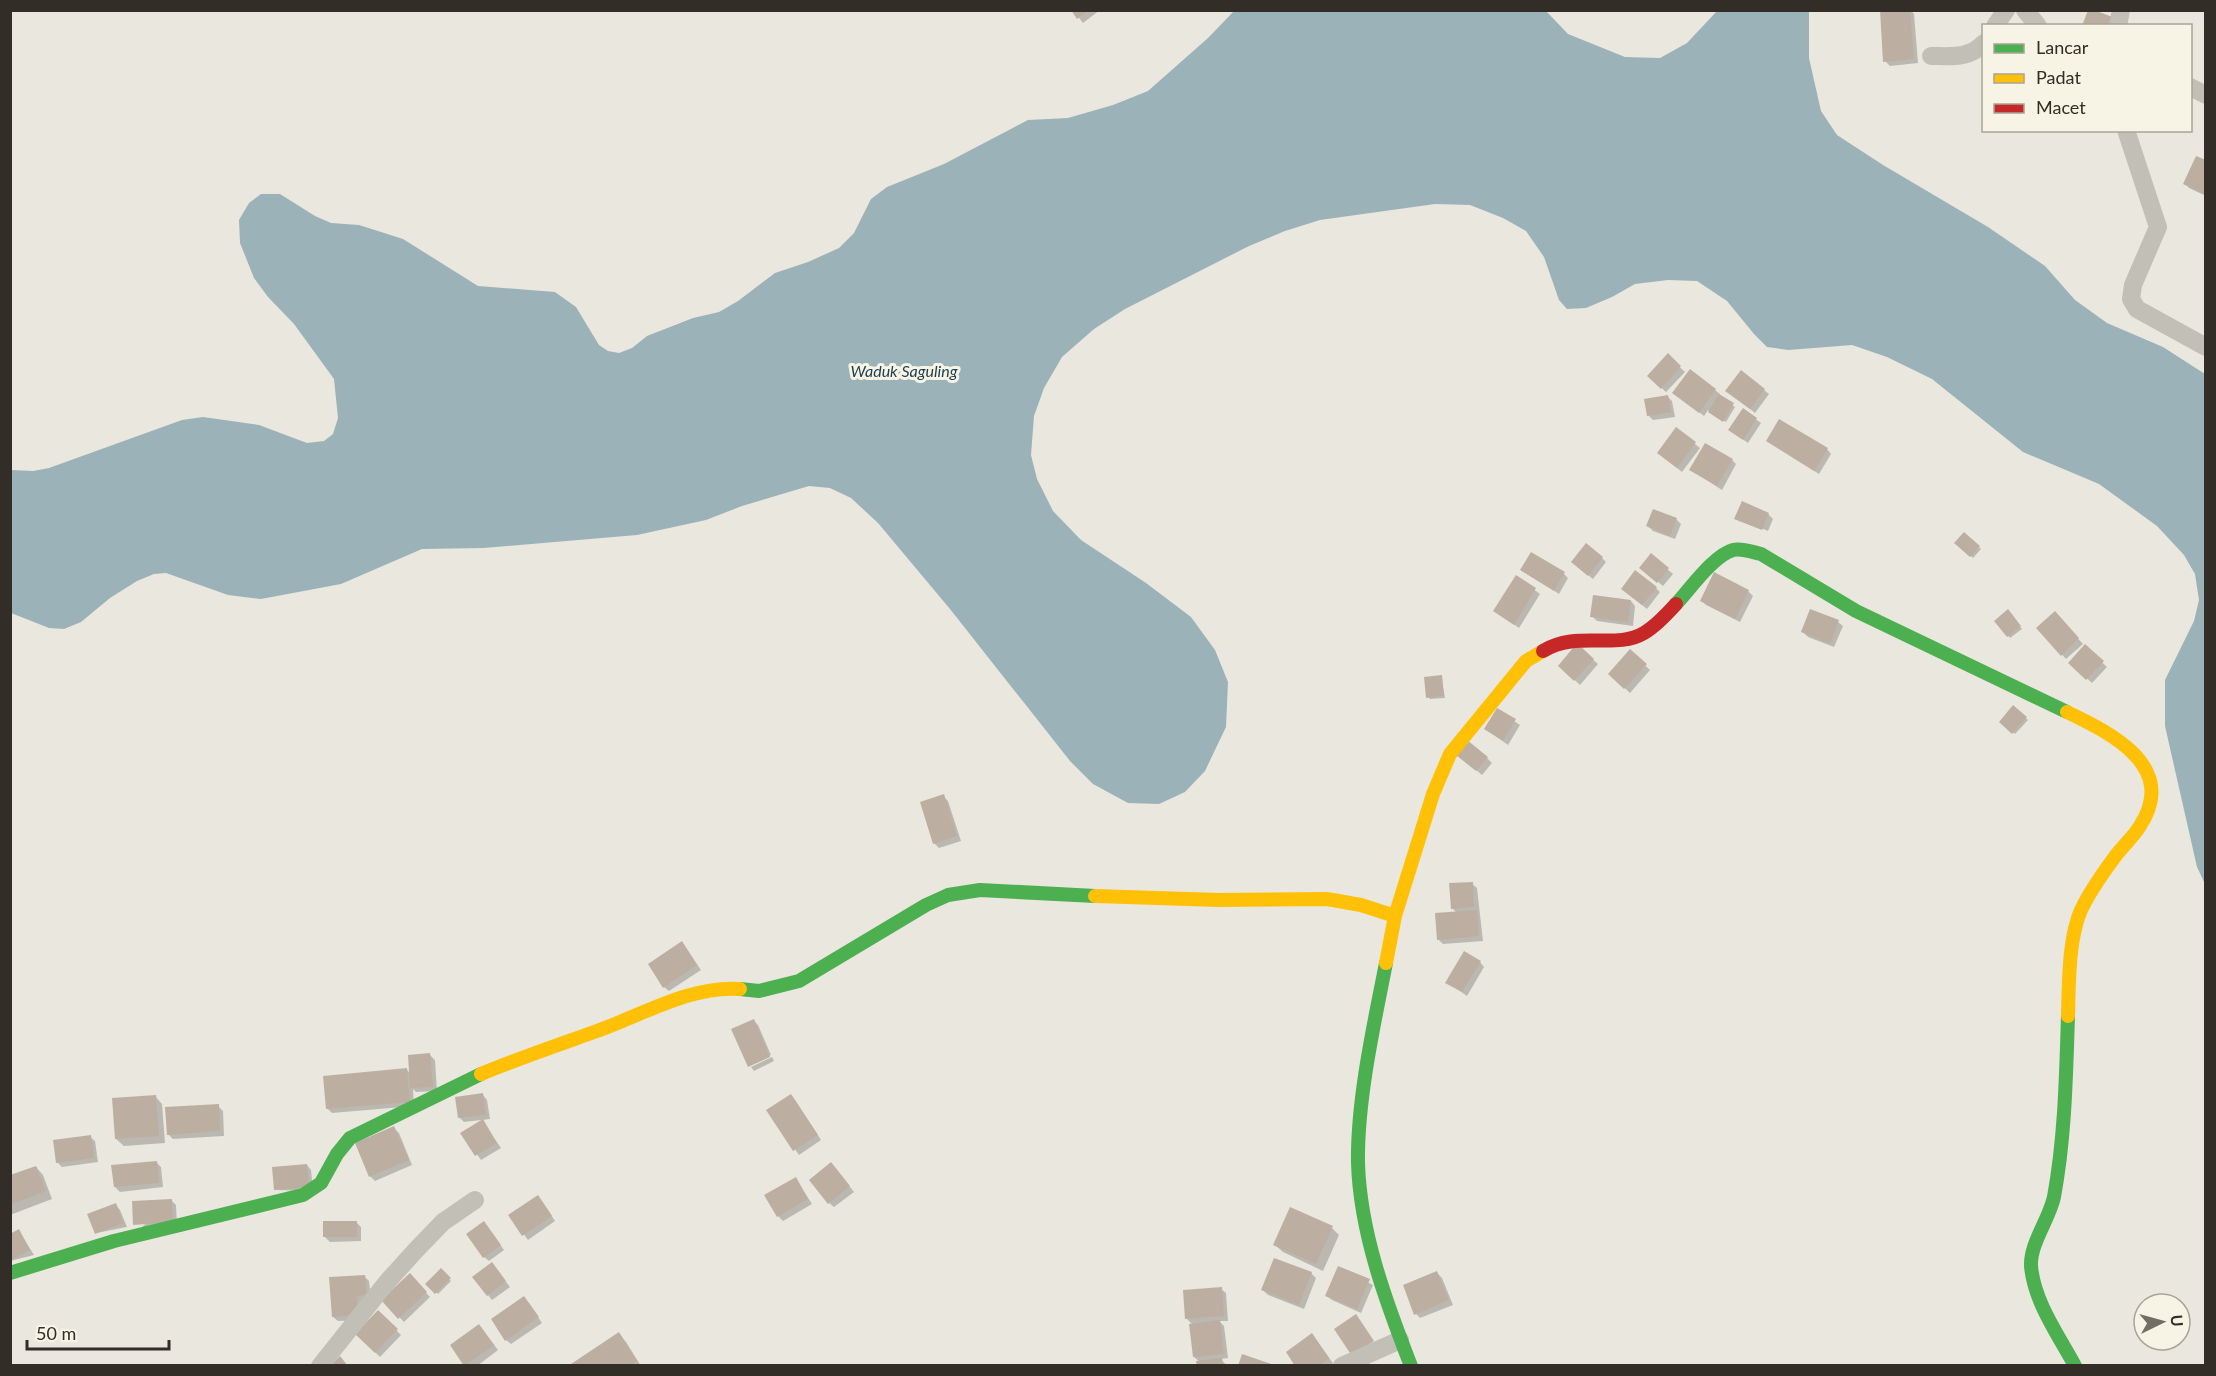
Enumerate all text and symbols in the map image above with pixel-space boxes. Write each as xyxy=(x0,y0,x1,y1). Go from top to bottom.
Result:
legend xyxy=(1982,24,2192,132)
text: Lancar xyxy=(2036,36,2089,58)
text: Padat xyxy=(2036,66,2081,88)
text: Macet xyxy=(2036,96,2086,118)
water label: Waduk Saguling xyxy=(851,361,958,380)
north arrow xyxy=(2132,1292,2192,1352)
scale bar xyxy=(27,1313,170,1351)
text: U xyxy=(2167,1314,2187,1327)
text: 50 m xyxy=(36,1322,76,1344)

